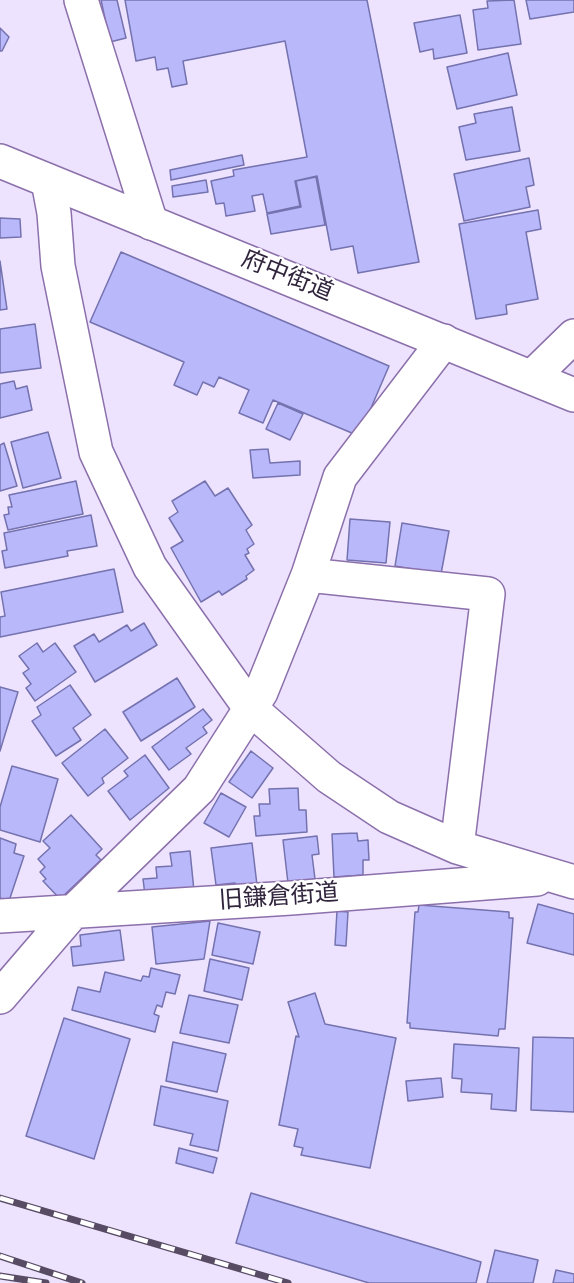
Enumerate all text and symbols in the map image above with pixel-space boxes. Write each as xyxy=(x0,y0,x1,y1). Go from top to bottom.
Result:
street label: 府中街道 xyxy=(237,246,337,308)
street label: 旧鎌倉街道 xyxy=(218,879,340,917)

